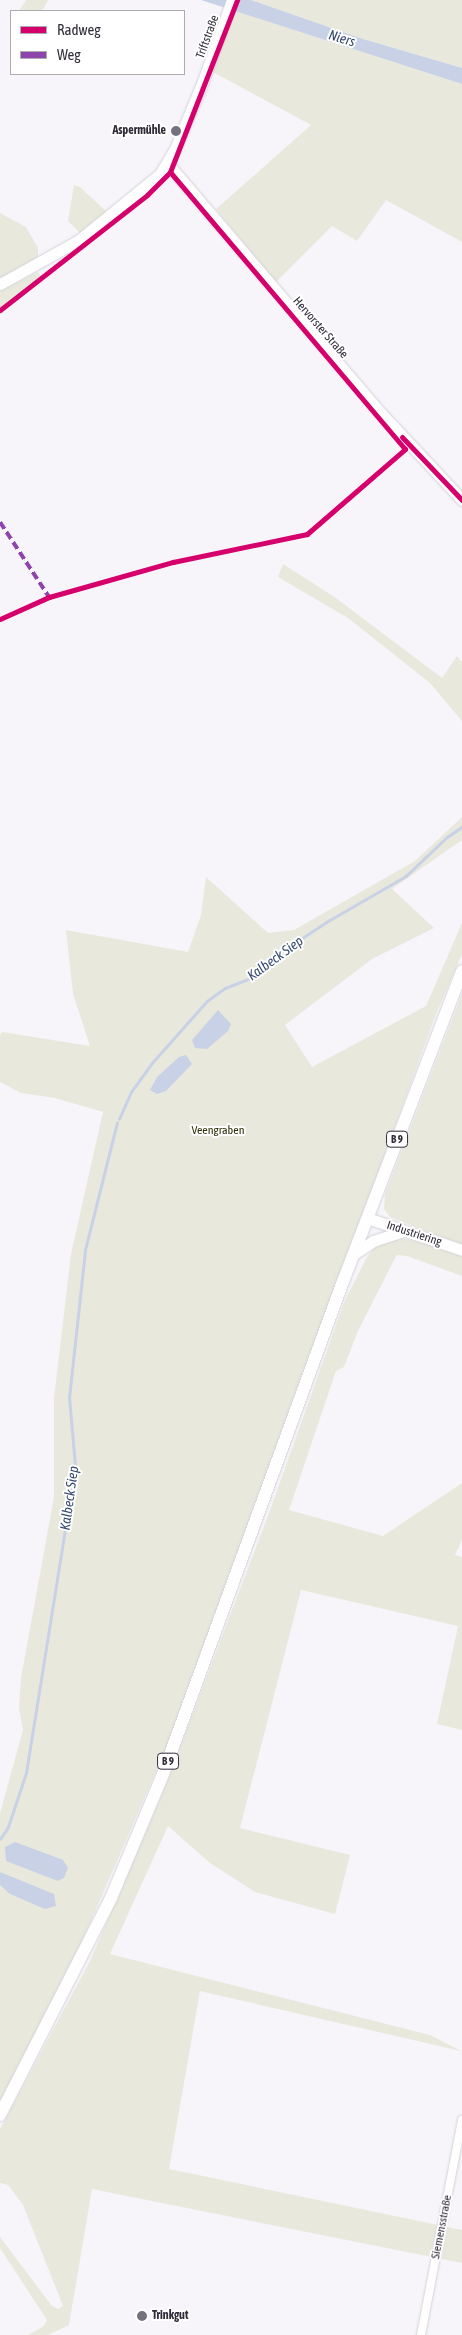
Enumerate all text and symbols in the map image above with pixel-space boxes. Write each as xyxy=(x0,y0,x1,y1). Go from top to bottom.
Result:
legend xyxy=(10,10,185,75)
street label: Triftstraße xyxy=(193,13,223,61)
text: Radweg xyxy=(57,21,101,38)
water label: Niers xyxy=(327,26,357,50)
text: Weg xyxy=(57,46,81,63)
place label: Aspermühle xyxy=(112,124,166,138)
marker: Aspermühle xyxy=(170,125,182,137)
street label: Hervorster Straße xyxy=(289,294,351,362)
water label: Kalbeck Siep xyxy=(244,932,306,984)
park label: Veengraben xyxy=(191,1124,245,1138)
road number: B 9 xyxy=(386,1130,408,1148)
street label: Industriering xyxy=(385,1218,443,1250)
water label: Kalbeck Siep xyxy=(56,1465,82,1531)
road number: B 9 xyxy=(157,1752,179,1770)
street label: Siemensstraße xyxy=(429,2194,455,2260)
place label: Trinkgut xyxy=(152,2309,188,2323)
marker: Trinkgut xyxy=(136,2310,148,2322)

